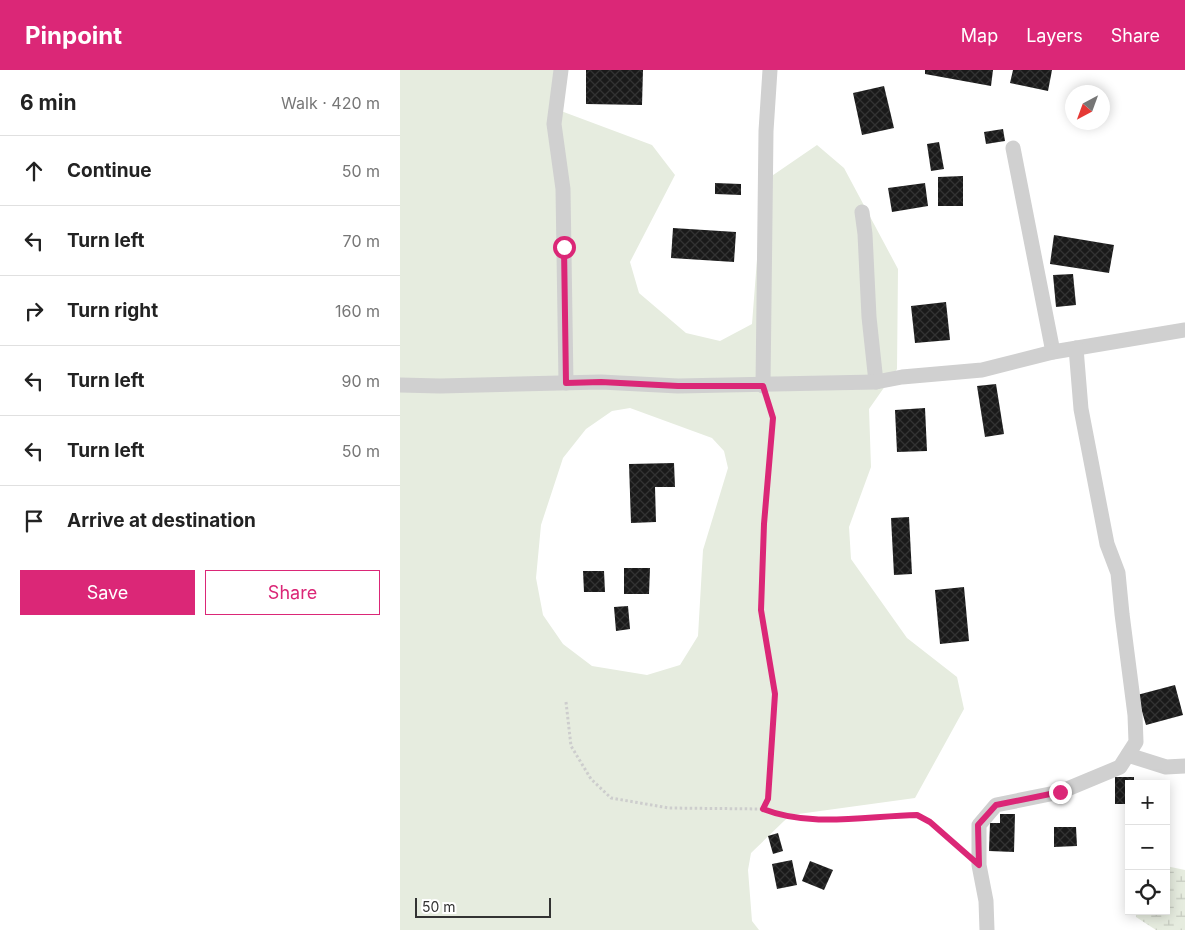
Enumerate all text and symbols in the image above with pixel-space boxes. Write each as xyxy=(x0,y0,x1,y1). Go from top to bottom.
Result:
text: Pinpoint xyxy=(25,21,122,50)
text: Map xyxy=(961,25,998,46)
text: Layers xyxy=(1026,25,1083,46)
text: Share xyxy=(1111,25,1160,46)
north arrow xyxy=(1065,85,1110,130)
text: 6 min xyxy=(20,90,77,115)
text: Walk · 420 m xyxy=(281,93,380,113)
icon: ahead xyxy=(20,157,48,185)
text: Continue xyxy=(67,159,152,182)
text: 50 m xyxy=(342,161,380,181)
icon: left xyxy=(20,227,48,255)
text: Turn left xyxy=(67,229,145,252)
text: 70 m xyxy=(343,231,380,251)
route start xyxy=(553,236,576,259)
icon: right xyxy=(20,297,48,325)
text: Turn right xyxy=(67,299,158,322)
text: 160 m xyxy=(335,301,380,321)
icon: left xyxy=(20,367,48,395)
text: Turn left xyxy=(67,369,145,392)
text: 90 m xyxy=(341,371,380,391)
icon: left xyxy=(20,437,48,465)
text: Turn left xyxy=(67,439,145,462)
text: 50 m xyxy=(342,441,380,461)
icon: arrive xyxy=(20,507,48,535)
text: Arrive at destination xyxy=(67,509,256,532)
button: Save xyxy=(20,570,195,615)
button: Share xyxy=(205,570,380,615)
map controls xyxy=(1125,780,1170,915)
button: + xyxy=(1125,780,1170,825)
route end xyxy=(1049,781,1072,804)
button: − xyxy=(1125,825,1170,870)
button: locate xyxy=(1125,870,1170,915)
scale bar xyxy=(415,895,551,918)
text: 50 m xyxy=(422,898,456,915)

